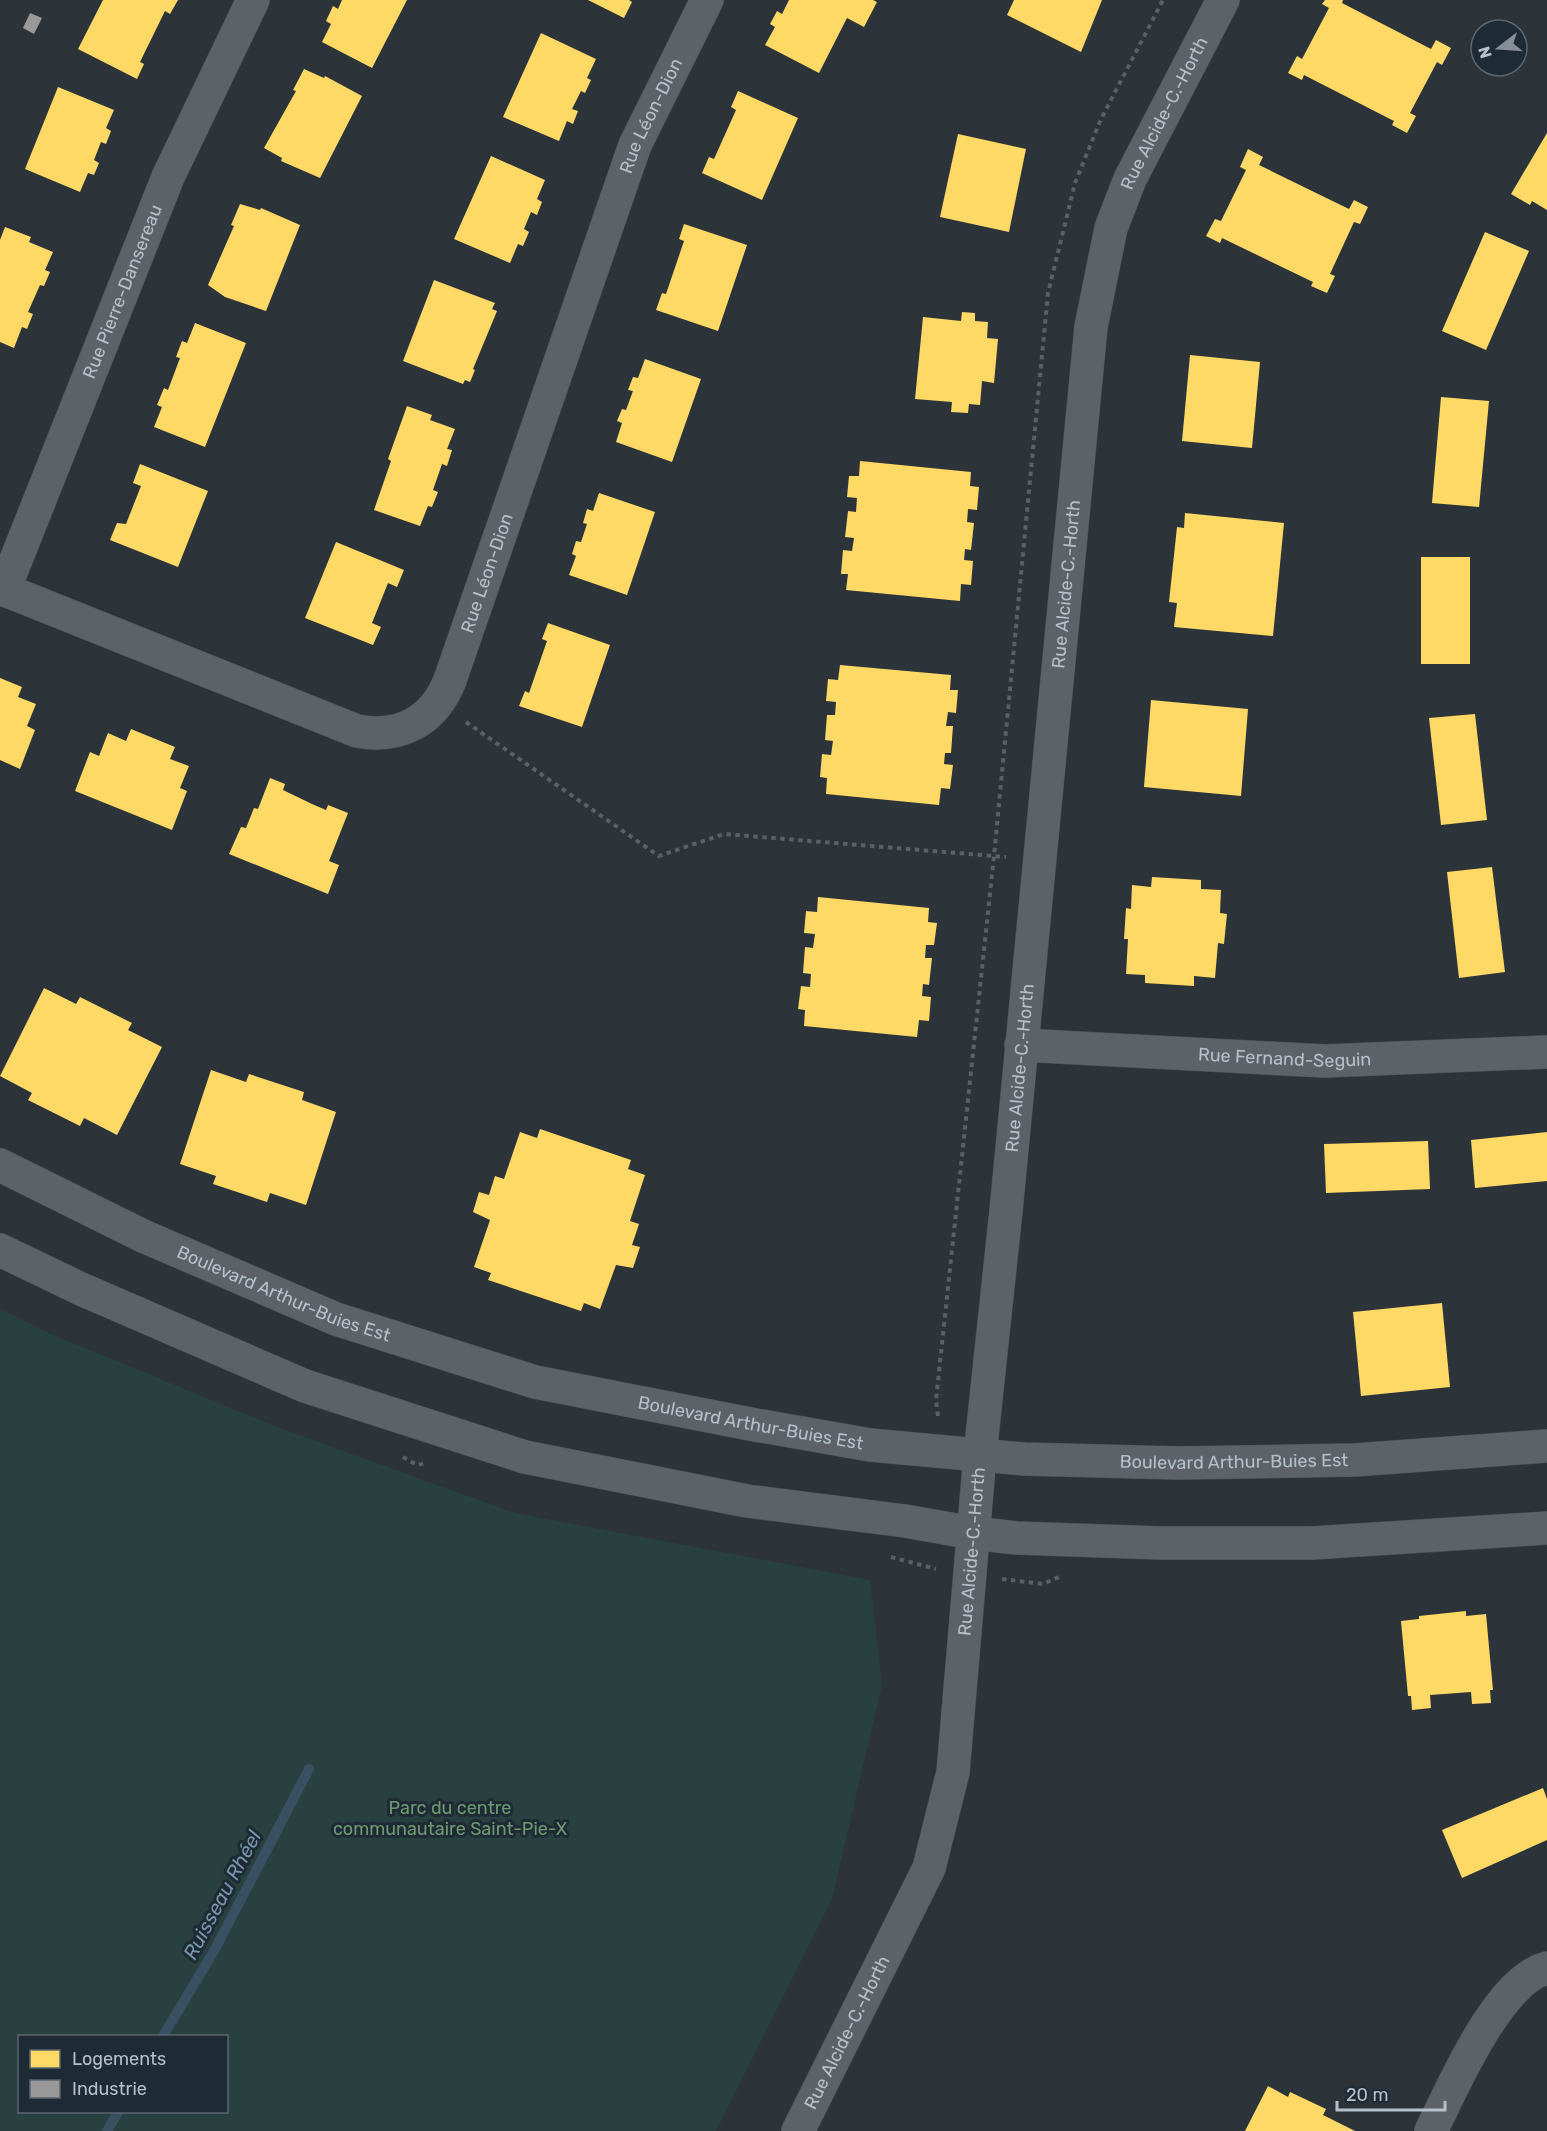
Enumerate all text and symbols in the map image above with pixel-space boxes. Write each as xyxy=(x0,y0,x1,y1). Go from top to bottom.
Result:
north arrow xyxy=(1469,18,1529,78)
street label: Rue Alcide-C.-Horth xyxy=(1116,33,1213,193)
text: N xyxy=(1474,44,1496,61)
street label: Rue Léon-Dion xyxy=(615,54,687,176)
street label: Rue Pierre-Dansereau xyxy=(78,201,167,382)
street label: Rue Alcide-C.-Horth xyxy=(1047,499,1085,669)
street label: Rue Léon-Dion xyxy=(456,510,518,636)
street label: Rue Alcide-C.-Horth xyxy=(1001,983,1039,1153)
street label: Rue Fernand-Seguin xyxy=(1197,1043,1372,1072)
street label: Boulevard Arthur-Buies Est xyxy=(174,1241,393,1347)
street label: Boulevard Arthur-Buies Est xyxy=(636,1391,865,1455)
street label: Boulevard Arthur-Buies Est xyxy=(1119,1449,1349,1474)
street label: Rue Alcide-C.-Horth xyxy=(954,1466,990,1637)
park label: Parc du centre communautaire Saint-Pie-X xyxy=(333,1797,567,1840)
water label: Ruisseau Rhéel xyxy=(178,1825,267,1964)
street label: Rue Alcide-C.-Horth xyxy=(800,1952,895,2113)
legend xyxy=(18,2035,228,2113)
text: Logements xyxy=(72,2048,166,2070)
scale bar xyxy=(1337,2074,1445,2112)
text: Industrie xyxy=(72,2078,147,2100)
text: 20 m xyxy=(1346,2084,1388,2106)

